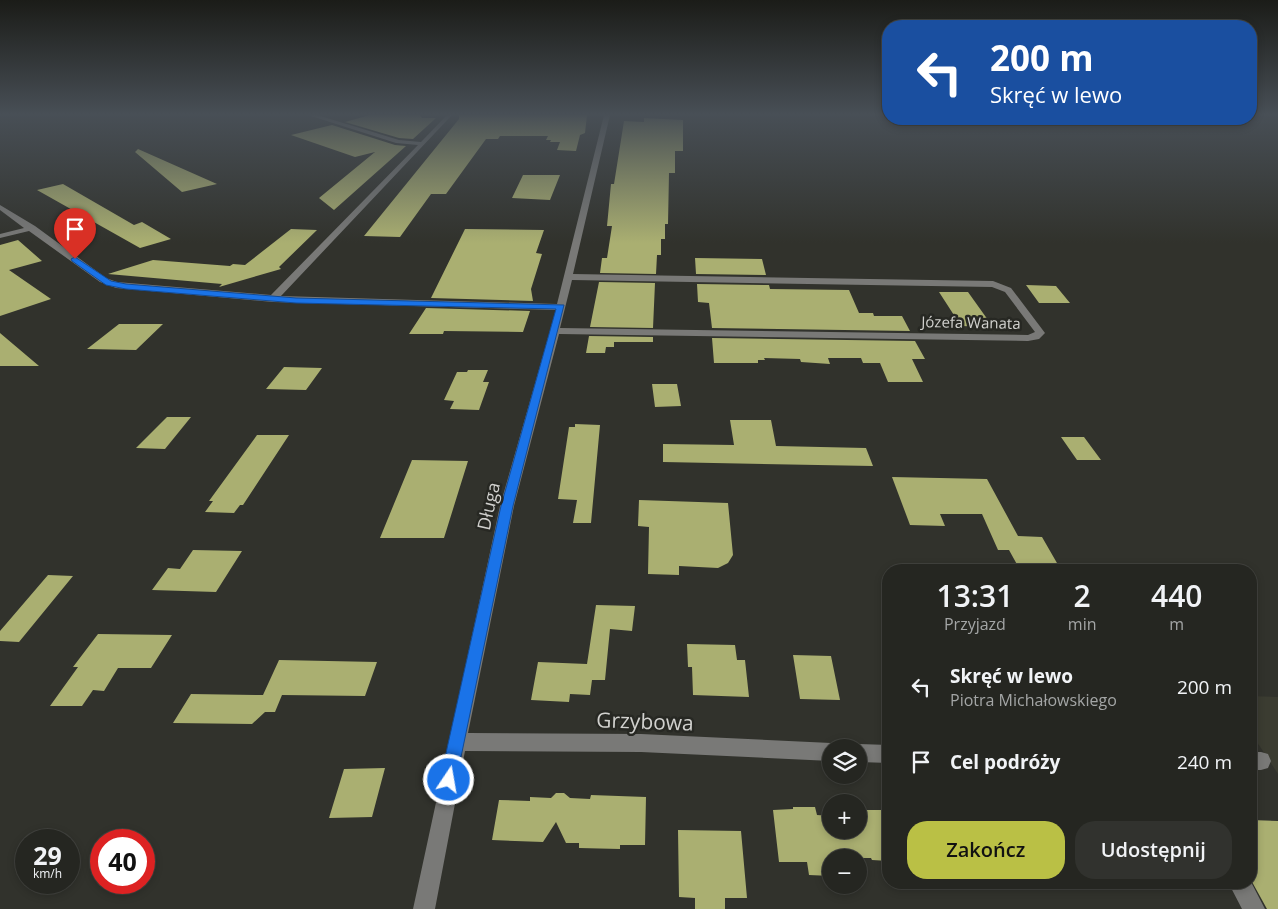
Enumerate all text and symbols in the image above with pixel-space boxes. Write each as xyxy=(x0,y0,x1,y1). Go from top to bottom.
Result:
text: 200 m xyxy=(990,34,1094,81)
icon: left xyxy=(907,40,972,105)
text: Skręć w lewo xyxy=(990,79,1122,109)
pin xyxy=(54,208,96,259)
icon: arrive xyxy=(61,215,89,243)
street label: Józefa Wanata xyxy=(919,311,1021,333)
street label: Długa xyxy=(471,480,505,532)
text: 13:31 xyxy=(937,575,1013,616)
text: 2 xyxy=(1074,575,1091,616)
text: 440 xyxy=(1151,575,1202,616)
text: Przyjazd xyxy=(944,613,1006,635)
text: min xyxy=(1068,613,1097,635)
text: m xyxy=(1169,613,1184,635)
text: Skręć w lewo xyxy=(950,663,1073,689)
icon: left xyxy=(907,673,935,701)
text: 200 m xyxy=(1177,674,1232,700)
text: Piotra Michałowskiego xyxy=(950,689,1117,711)
street label: Grzybowa xyxy=(596,705,694,737)
map controls xyxy=(822,739,867,894)
button: layers xyxy=(822,739,867,784)
icon: arrive xyxy=(907,748,935,776)
text: Cel podróży xyxy=(950,749,1060,775)
text: 240 m xyxy=(1177,749,1232,775)
position arrow xyxy=(422,753,474,805)
button: + xyxy=(822,794,867,839)
button: Zakończ xyxy=(907,821,1065,879)
button: Udostępnij xyxy=(1075,821,1232,879)
speed limit sign: 40 xyxy=(90,829,155,894)
text: 29 xyxy=(33,838,62,872)
button: − xyxy=(822,849,867,894)
text: km/h xyxy=(33,865,62,882)

